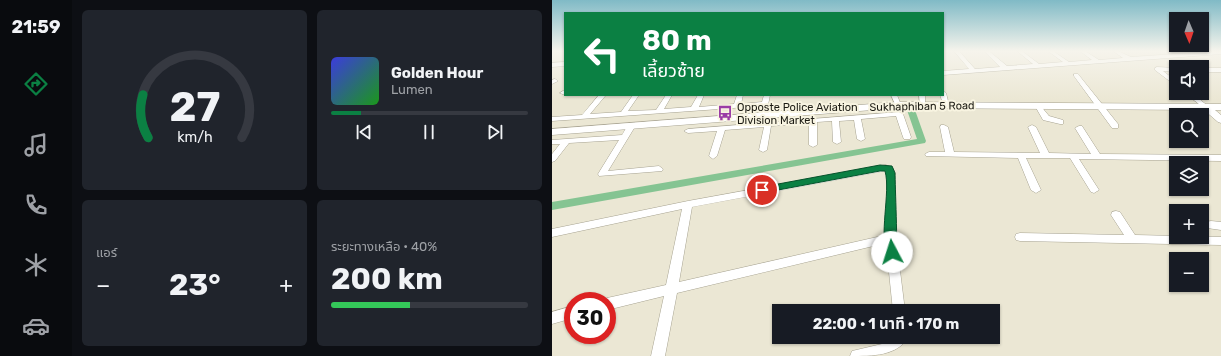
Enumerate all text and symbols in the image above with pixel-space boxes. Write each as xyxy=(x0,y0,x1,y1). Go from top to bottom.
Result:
north arrow xyxy=(1169,12,1209,52)
map controls xyxy=(1169,12,1209,292)
text: 21:59 xyxy=(11,16,61,38)
text: 80 m xyxy=(642,24,712,57)
icon: left xyxy=(576,28,628,80)
text: เลี้ยวซ้าย xyxy=(642,60,705,82)
button: sound xyxy=(1169,60,1209,100)
text: Golden Hour xyxy=(391,64,483,82)
icon: directions xyxy=(22,70,50,98)
text: 27 xyxy=(169,82,220,131)
text: Lumen xyxy=(391,82,433,97)
street label: Sukhaphiban 5 Road xyxy=(869,99,975,114)
place label: Opposte Police Aviation Division Market xyxy=(737,101,858,127)
bus stop icon: Opposte Police Aviation Division Market xyxy=(716,104,734,122)
button: search xyxy=(1169,108,1209,148)
icon: previous xyxy=(353,121,375,143)
icon: pause xyxy=(418,121,440,143)
icon: next xyxy=(484,121,506,143)
text: km/h xyxy=(177,128,212,145)
icon: music xyxy=(22,131,50,159)
button: layers xyxy=(1169,156,1209,196)
pin xyxy=(745,173,779,207)
icon: arrive xyxy=(751,179,773,201)
icon: phone xyxy=(22,191,50,219)
button: + xyxy=(1169,204,1209,244)
position arrow xyxy=(871,231,913,273)
text: ระยะทางเหลือ · 40% xyxy=(331,239,437,254)
text: แอร์ xyxy=(96,245,117,260)
icon: climate xyxy=(22,251,50,279)
button: − xyxy=(1169,252,1209,292)
text: 200 km xyxy=(331,261,443,297)
text: 23° xyxy=(169,267,221,303)
text: − xyxy=(96,272,110,299)
text: + xyxy=(279,272,293,299)
speed limit sign: 30 xyxy=(564,292,616,344)
icon: car xyxy=(22,312,50,340)
text: 22:00 · 1 นาที · 170 m xyxy=(813,315,959,333)

